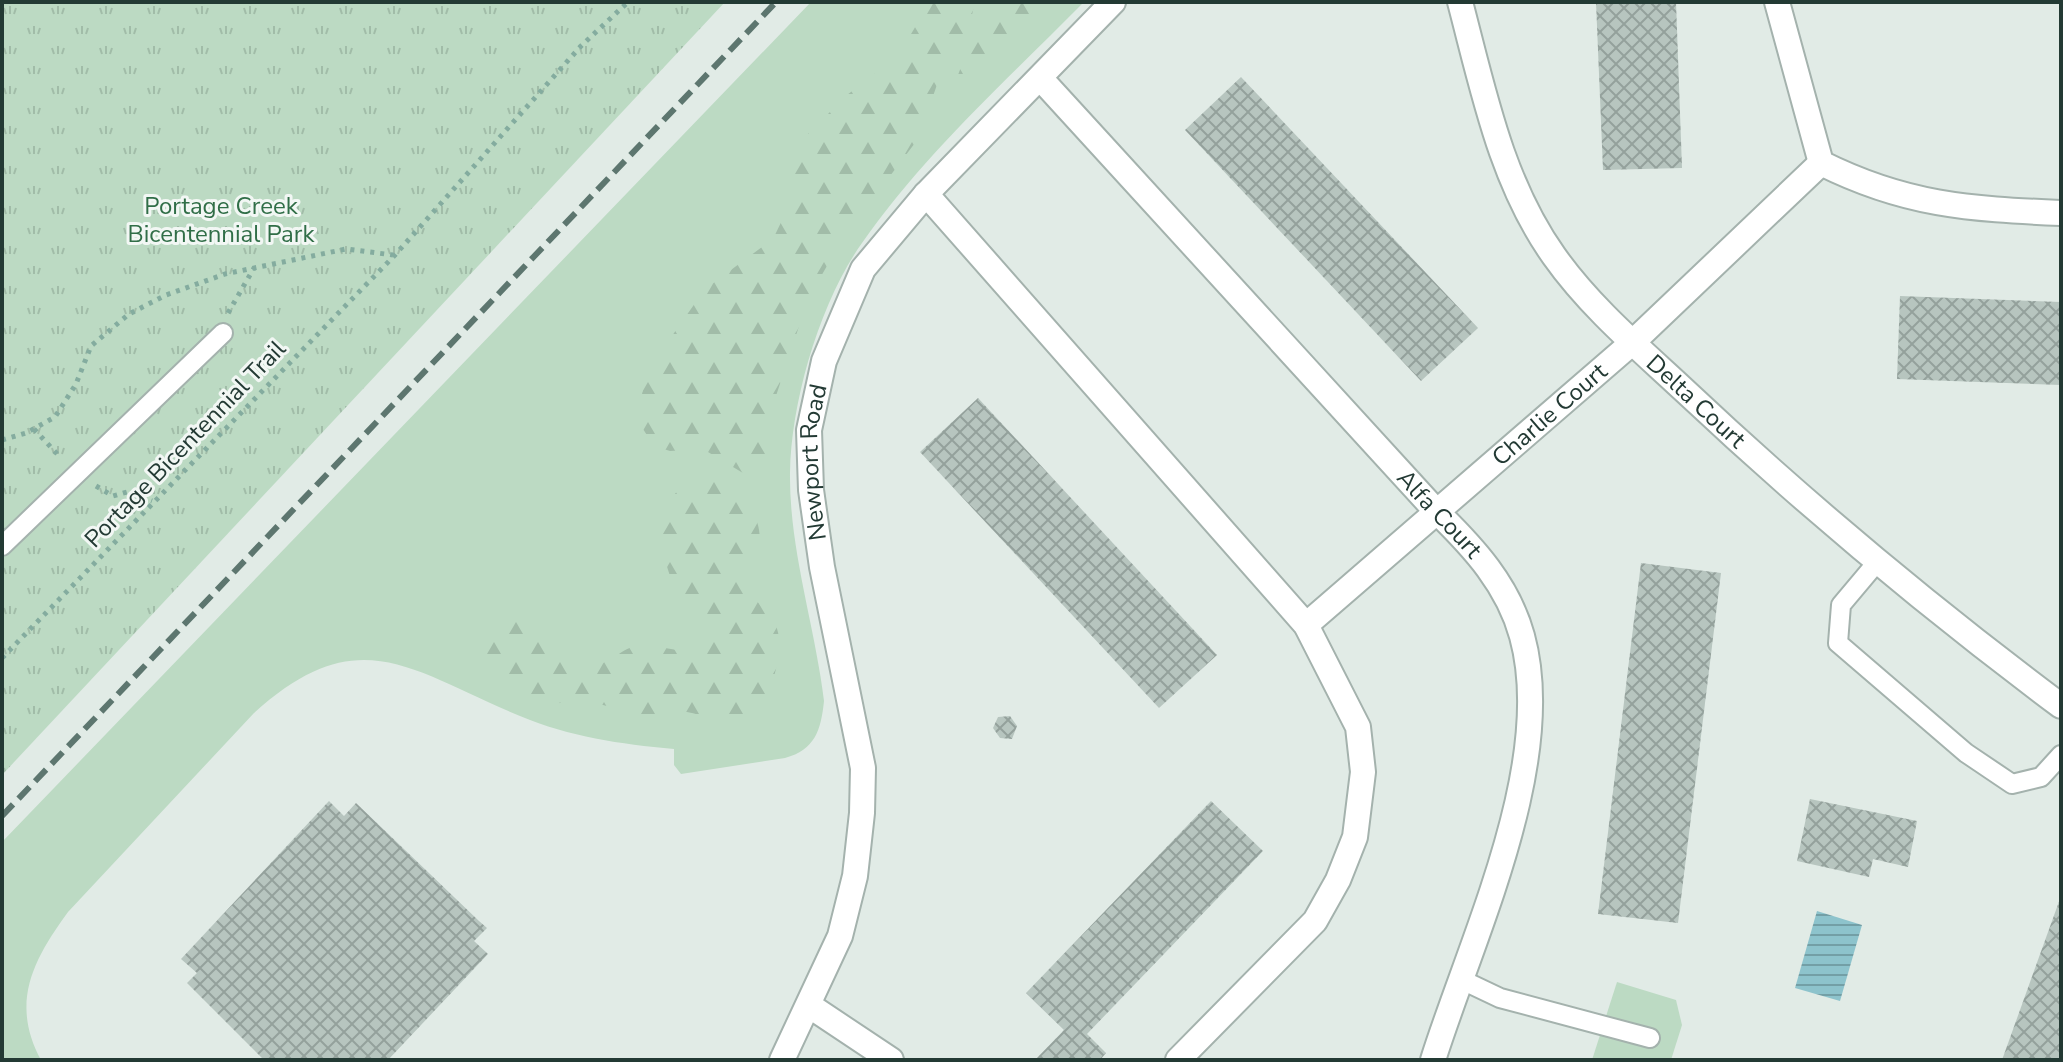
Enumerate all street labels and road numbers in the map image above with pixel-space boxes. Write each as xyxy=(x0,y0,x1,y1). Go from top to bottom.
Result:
street label: Portage Bicentennial Trail xyxy=(77,333,293,555)
street label: Delta Court xyxy=(1639,347,1753,456)
street label: Charlie Court xyxy=(1485,355,1614,473)
street label: Newport Road xyxy=(793,381,835,543)
street label: Alfa Court xyxy=(1390,463,1490,565)

